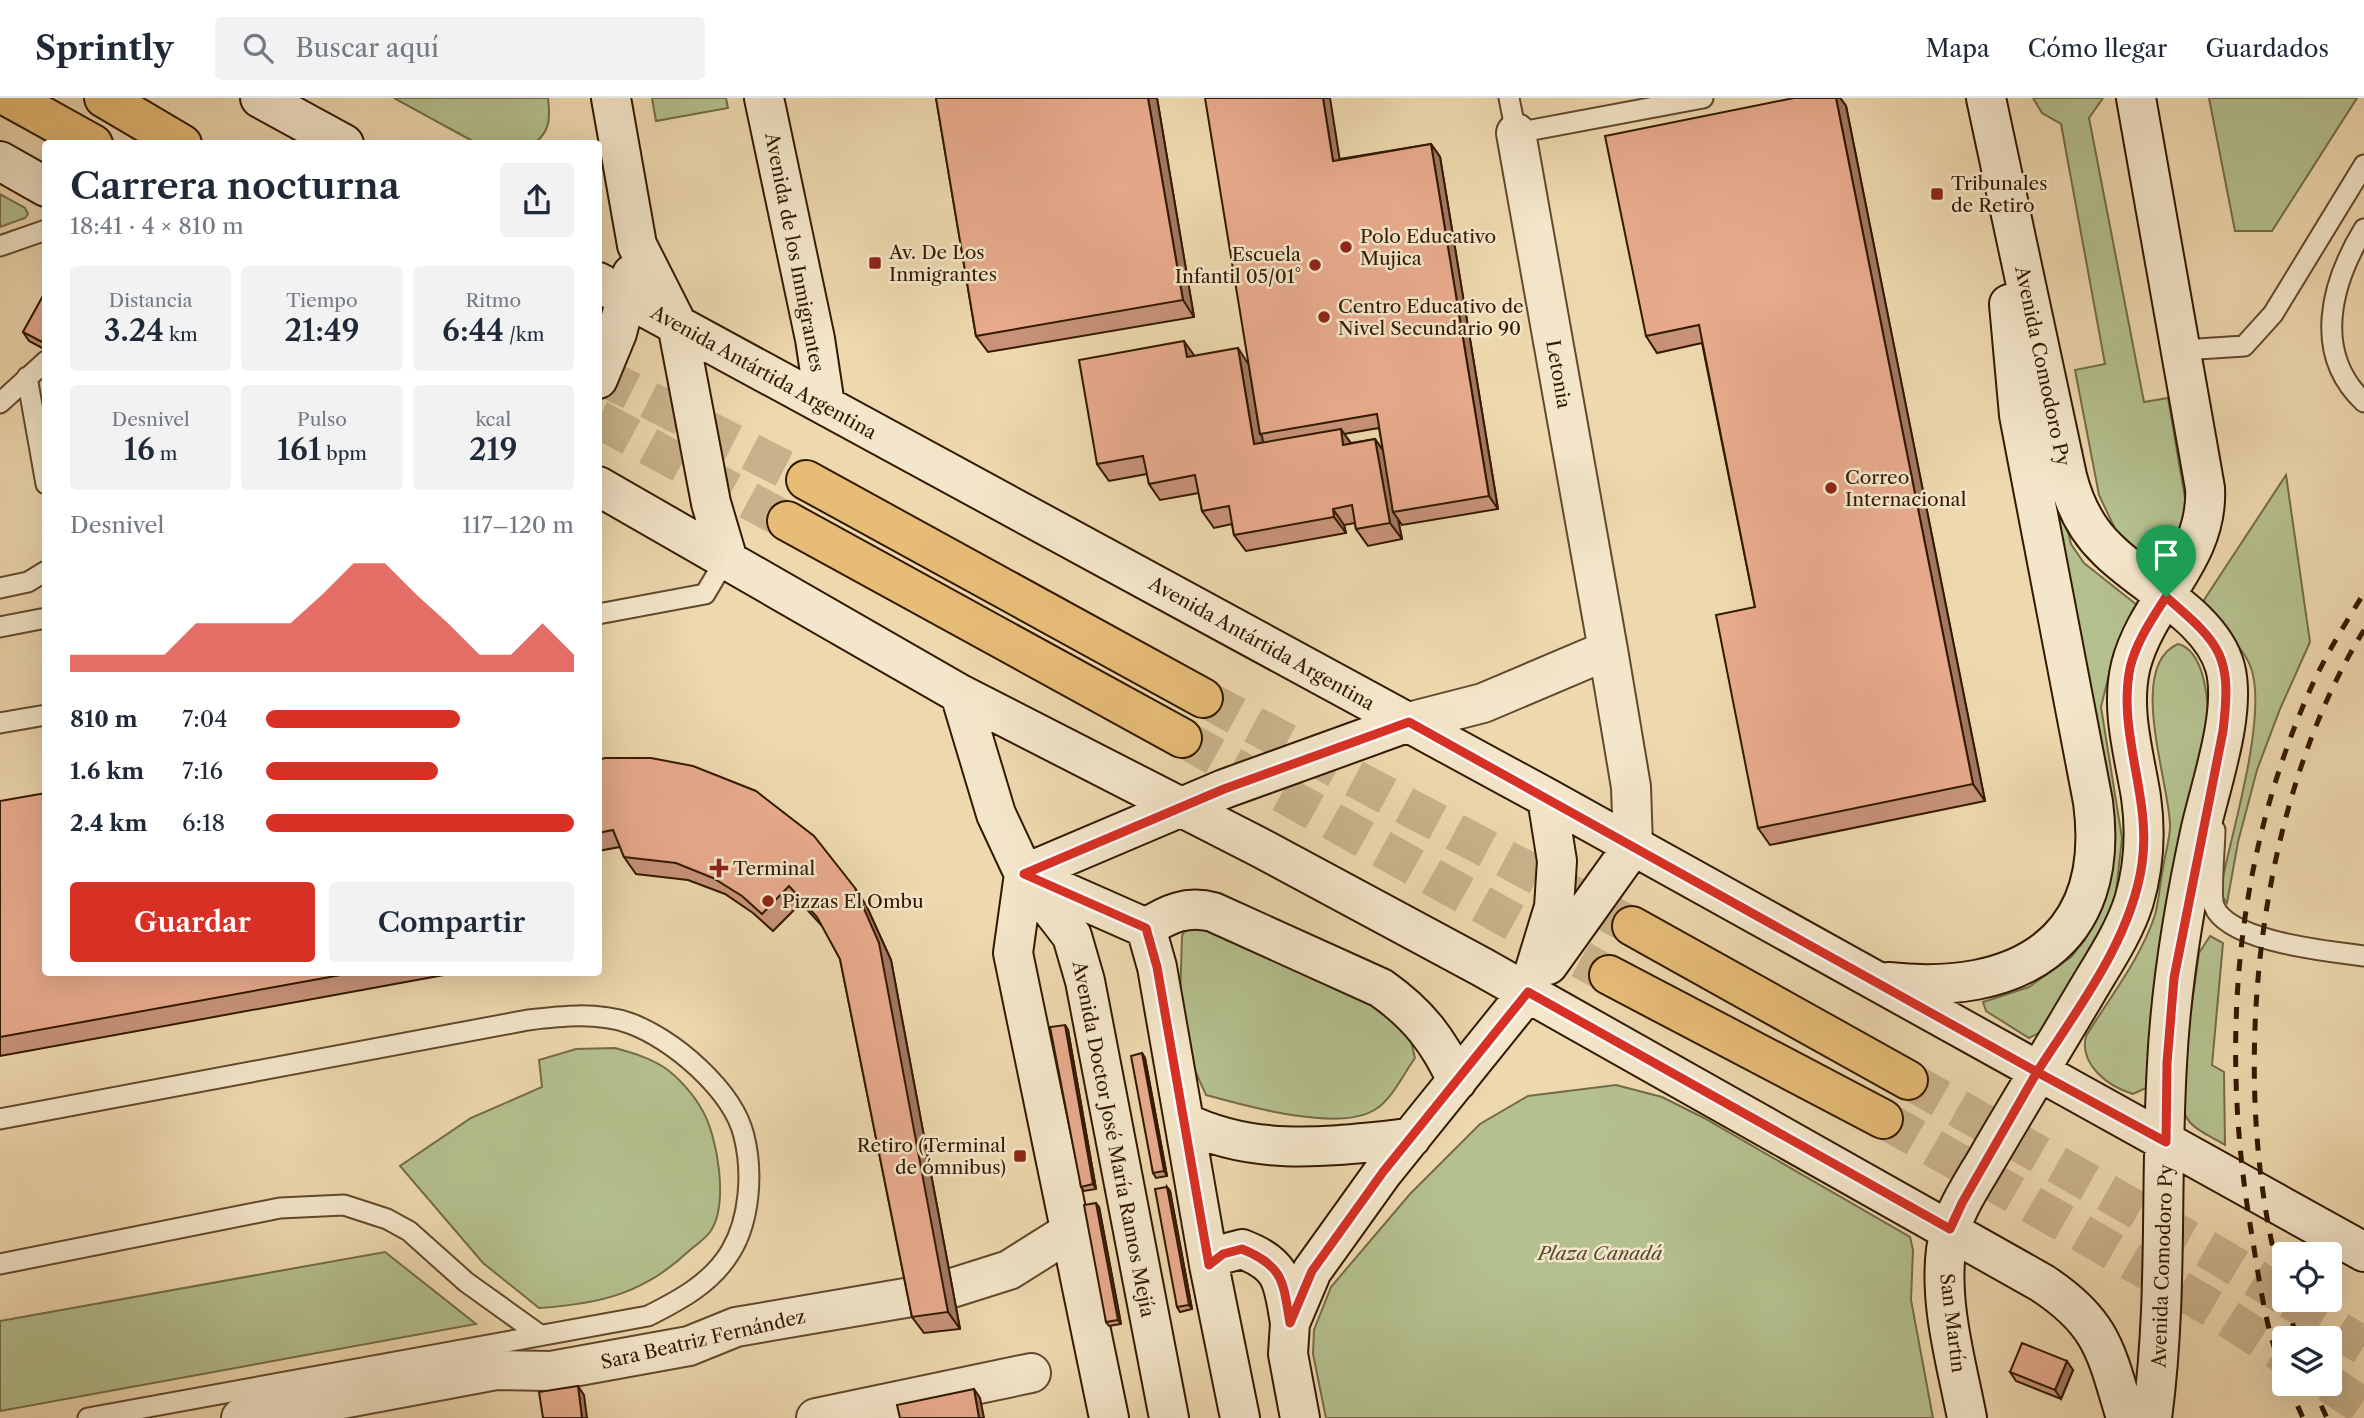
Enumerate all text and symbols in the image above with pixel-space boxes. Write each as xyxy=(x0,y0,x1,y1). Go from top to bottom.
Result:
search box xyxy=(215,17,705,80)
text: Sprintly xyxy=(35,28,173,69)
icon: search xyxy=(239,29,277,67)
text: Buscar aquí xyxy=(295,32,439,64)
text: Mapa xyxy=(1925,34,1990,63)
text: Cómo llegar xyxy=(2028,34,2167,63)
text: Guardados xyxy=(2205,34,2329,63)
street label: Avenida de los Inmigrantes xyxy=(760,129,829,374)
text: Carrera nocturna xyxy=(70,162,400,209)
button: share xyxy=(500,163,574,237)
place label: Tribunales de Retiro xyxy=(1951,172,2048,217)
marker: Tribunales de Retiro xyxy=(1929,186,1945,202)
text: 18:41 · 4 × 810 m xyxy=(70,212,244,240)
place label: Polo Educativo Mujica xyxy=(1360,225,1496,270)
marker: Polo Educativo Mujica xyxy=(1338,239,1354,255)
place label: Av. De Los Inmigrantes xyxy=(888,241,997,286)
place label: Escuela Infantil 05/01° xyxy=(1175,243,1301,288)
marker: Av. De Los Inmigrantes xyxy=(867,255,883,271)
marker: Escuela Infantil 05/01° xyxy=(1307,257,1323,273)
street label: Avenida Comodoro Py xyxy=(2010,263,2075,469)
text: Distancia xyxy=(109,289,193,312)
text: Tiempo xyxy=(286,289,358,312)
text: Ritmo xyxy=(465,289,521,312)
place label: Centro Educativo de Nivel Secundario 90 xyxy=(1338,295,1524,340)
street label: Avenida Antártida Argentina xyxy=(646,300,881,444)
marker: Centro Educativo de Nivel Secundario 90 xyxy=(1316,309,1332,325)
text: 3.24 xyxy=(104,312,164,349)
text: 21:49 xyxy=(285,312,359,349)
text: 6:44 xyxy=(442,312,504,349)
text: km xyxy=(164,323,198,346)
text: /km xyxy=(504,323,545,346)
street label: Letonia xyxy=(1541,338,1576,410)
text: Desnivel xyxy=(112,408,190,431)
text: Pulso xyxy=(297,408,347,431)
text: kcal xyxy=(475,408,511,431)
text: 16 xyxy=(124,431,155,468)
text: 161 xyxy=(277,431,321,468)
text: 219 xyxy=(469,431,518,468)
text: m xyxy=(155,442,178,465)
text: bpm xyxy=(321,442,367,465)
place label: Correo Internacional xyxy=(1845,466,1967,511)
marker: Correo Internacional xyxy=(1823,480,1839,496)
text: Desnivel xyxy=(70,511,164,539)
text: 117–120 m xyxy=(462,511,574,539)
pin xyxy=(2136,525,2196,597)
icon: arrive xyxy=(2147,536,2185,574)
street label: Avenida Antártida Argentina xyxy=(1144,571,1379,715)
text: 810 m xyxy=(70,705,138,733)
text: 7:04 xyxy=(182,705,228,733)
text: 1.6 km xyxy=(70,757,144,785)
text: 7:16 xyxy=(182,757,223,785)
text: 2.4 km xyxy=(70,809,147,837)
text: 6:18 xyxy=(182,809,225,837)
place label: Terminal xyxy=(733,857,815,880)
marker: Terminal xyxy=(711,860,727,876)
button: Guardar xyxy=(70,882,315,962)
button: Compartir xyxy=(329,882,574,962)
place label: Pizzas El Ombu xyxy=(782,890,924,913)
marker: Pizzas El Ombu xyxy=(760,893,776,909)
street label: Avenida Doctor José María Ramos Mejía xyxy=(1067,958,1159,1319)
place label: Retiro (Terminal de ómnibus) xyxy=(857,1134,1006,1179)
marker: Retiro (Terminal de ómnibus) xyxy=(1012,1148,1028,1164)
street label: Avenida Comodoro Py xyxy=(2147,1163,2178,1369)
park label: Plaza Canadá xyxy=(1536,1242,1663,1265)
map controls xyxy=(2272,1242,2342,1396)
button: locate xyxy=(2272,1242,2342,1312)
street label: San Martín xyxy=(1935,1272,1970,1374)
street label: Sara Beatriz Fernández xyxy=(599,1305,808,1374)
button: layers xyxy=(2272,1326,2342,1396)

